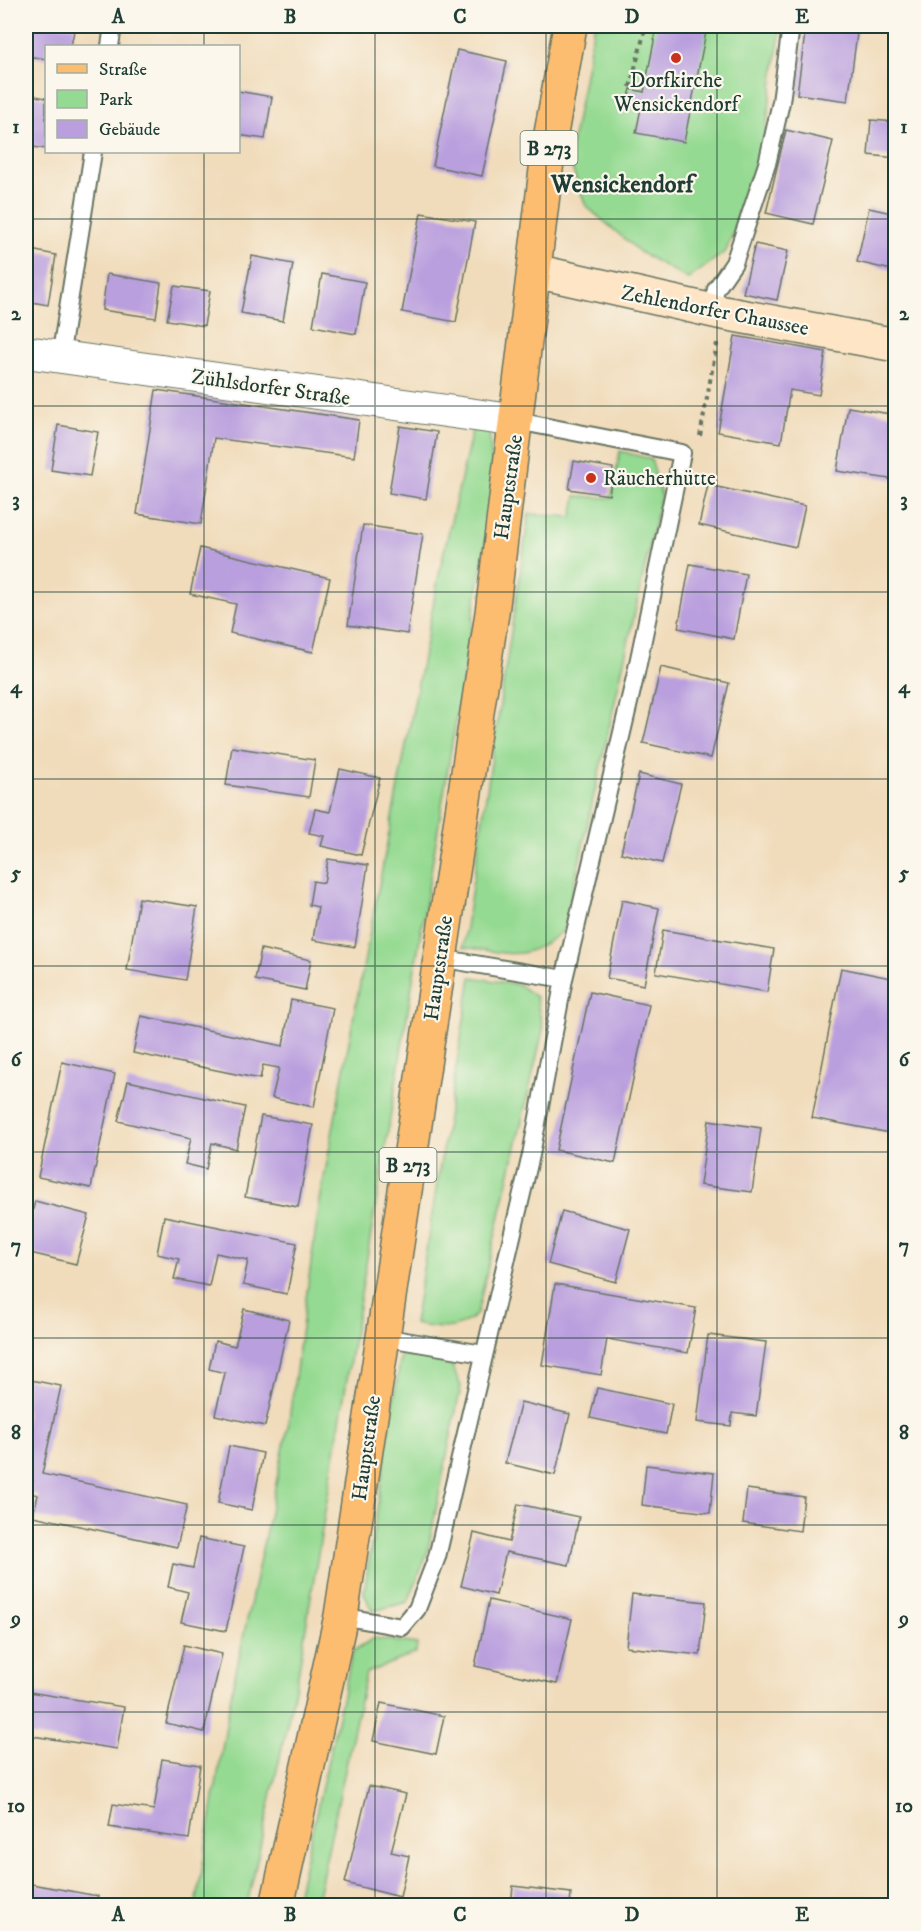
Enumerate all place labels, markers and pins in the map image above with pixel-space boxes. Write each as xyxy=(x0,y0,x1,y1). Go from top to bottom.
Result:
marker: Dorfkirche Wensickendorf xyxy=(669,51,683,65)
place label: Dorfkirche Wensickendorf xyxy=(613,68,741,118)
place label: Räucherhütte xyxy=(603,466,716,492)
marker: Räucherhütte xyxy=(584,471,598,485)

